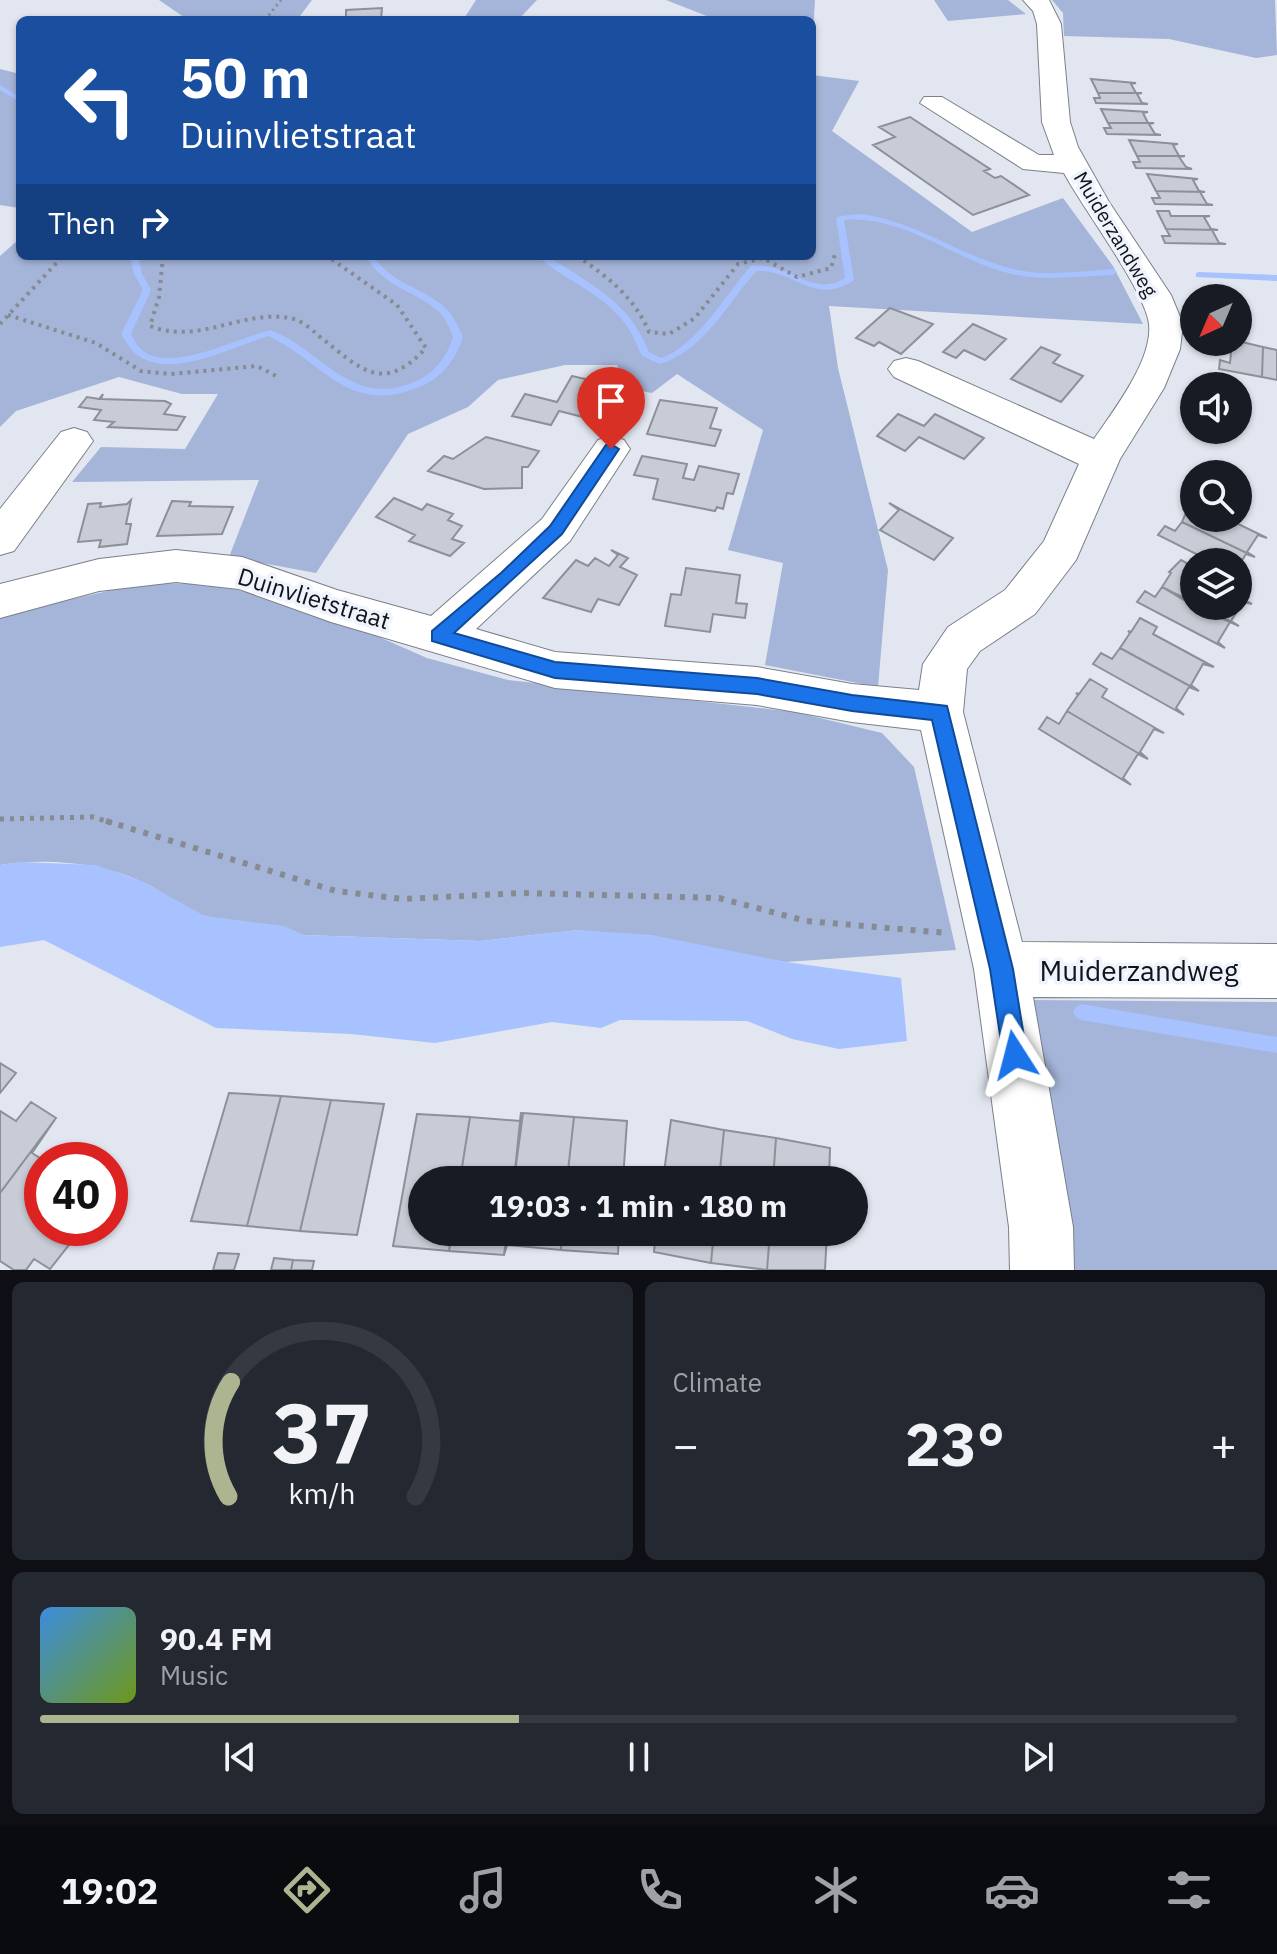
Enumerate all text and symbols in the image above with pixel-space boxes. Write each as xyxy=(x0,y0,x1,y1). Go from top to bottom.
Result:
text: 50 m xyxy=(180,41,310,113)
icon: left xyxy=(48,48,152,152)
text: Duinvlietstraat xyxy=(180,111,417,158)
street label: Muiderzandweg xyxy=(1068,166,1164,302)
icon: right xyxy=(132,200,176,244)
text: Then xyxy=(48,203,116,242)
north arrow xyxy=(1180,284,1252,356)
map controls xyxy=(1180,284,1252,620)
pin xyxy=(577,367,645,449)
button: sound xyxy=(1180,372,1252,444)
icon: arrive xyxy=(589,379,633,423)
button: search xyxy=(1180,460,1252,532)
button: layers xyxy=(1180,548,1252,620)
street label: Duinvlietstraat xyxy=(234,560,394,636)
street label: Muiderzandweg xyxy=(1039,952,1239,989)
position arrow xyxy=(973,1013,1057,1097)
speed limit sign: 40 xyxy=(24,1142,128,1246)
text: 19:03 · 1 min · 180 m xyxy=(489,1186,787,1225)
text: Climate xyxy=(673,1365,762,1399)
text: 37 xyxy=(272,1378,372,1486)
text: 23° xyxy=(905,1404,1005,1483)
text: − xyxy=(673,1416,699,1473)
text: + xyxy=(1211,1416,1237,1473)
text: km/h xyxy=(289,1475,356,1512)
text: 90.4 FM xyxy=(160,1619,273,1658)
text: Music xyxy=(160,1658,228,1692)
icon: previous xyxy=(218,1735,262,1779)
icon: pause xyxy=(617,1735,661,1779)
icon: next xyxy=(1016,1735,1060,1779)
icon: directions xyxy=(279,1862,335,1918)
icon: music xyxy=(455,1862,511,1918)
icon: phone xyxy=(632,1862,688,1918)
icon: climate xyxy=(808,1862,864,1918)
icon: car xyxy=(984,1862,1040,1918)
icon: filters xyxy=(1161,1862,1217,1918)
text: 19:02 xyxy=(60,1867,158,1914)

